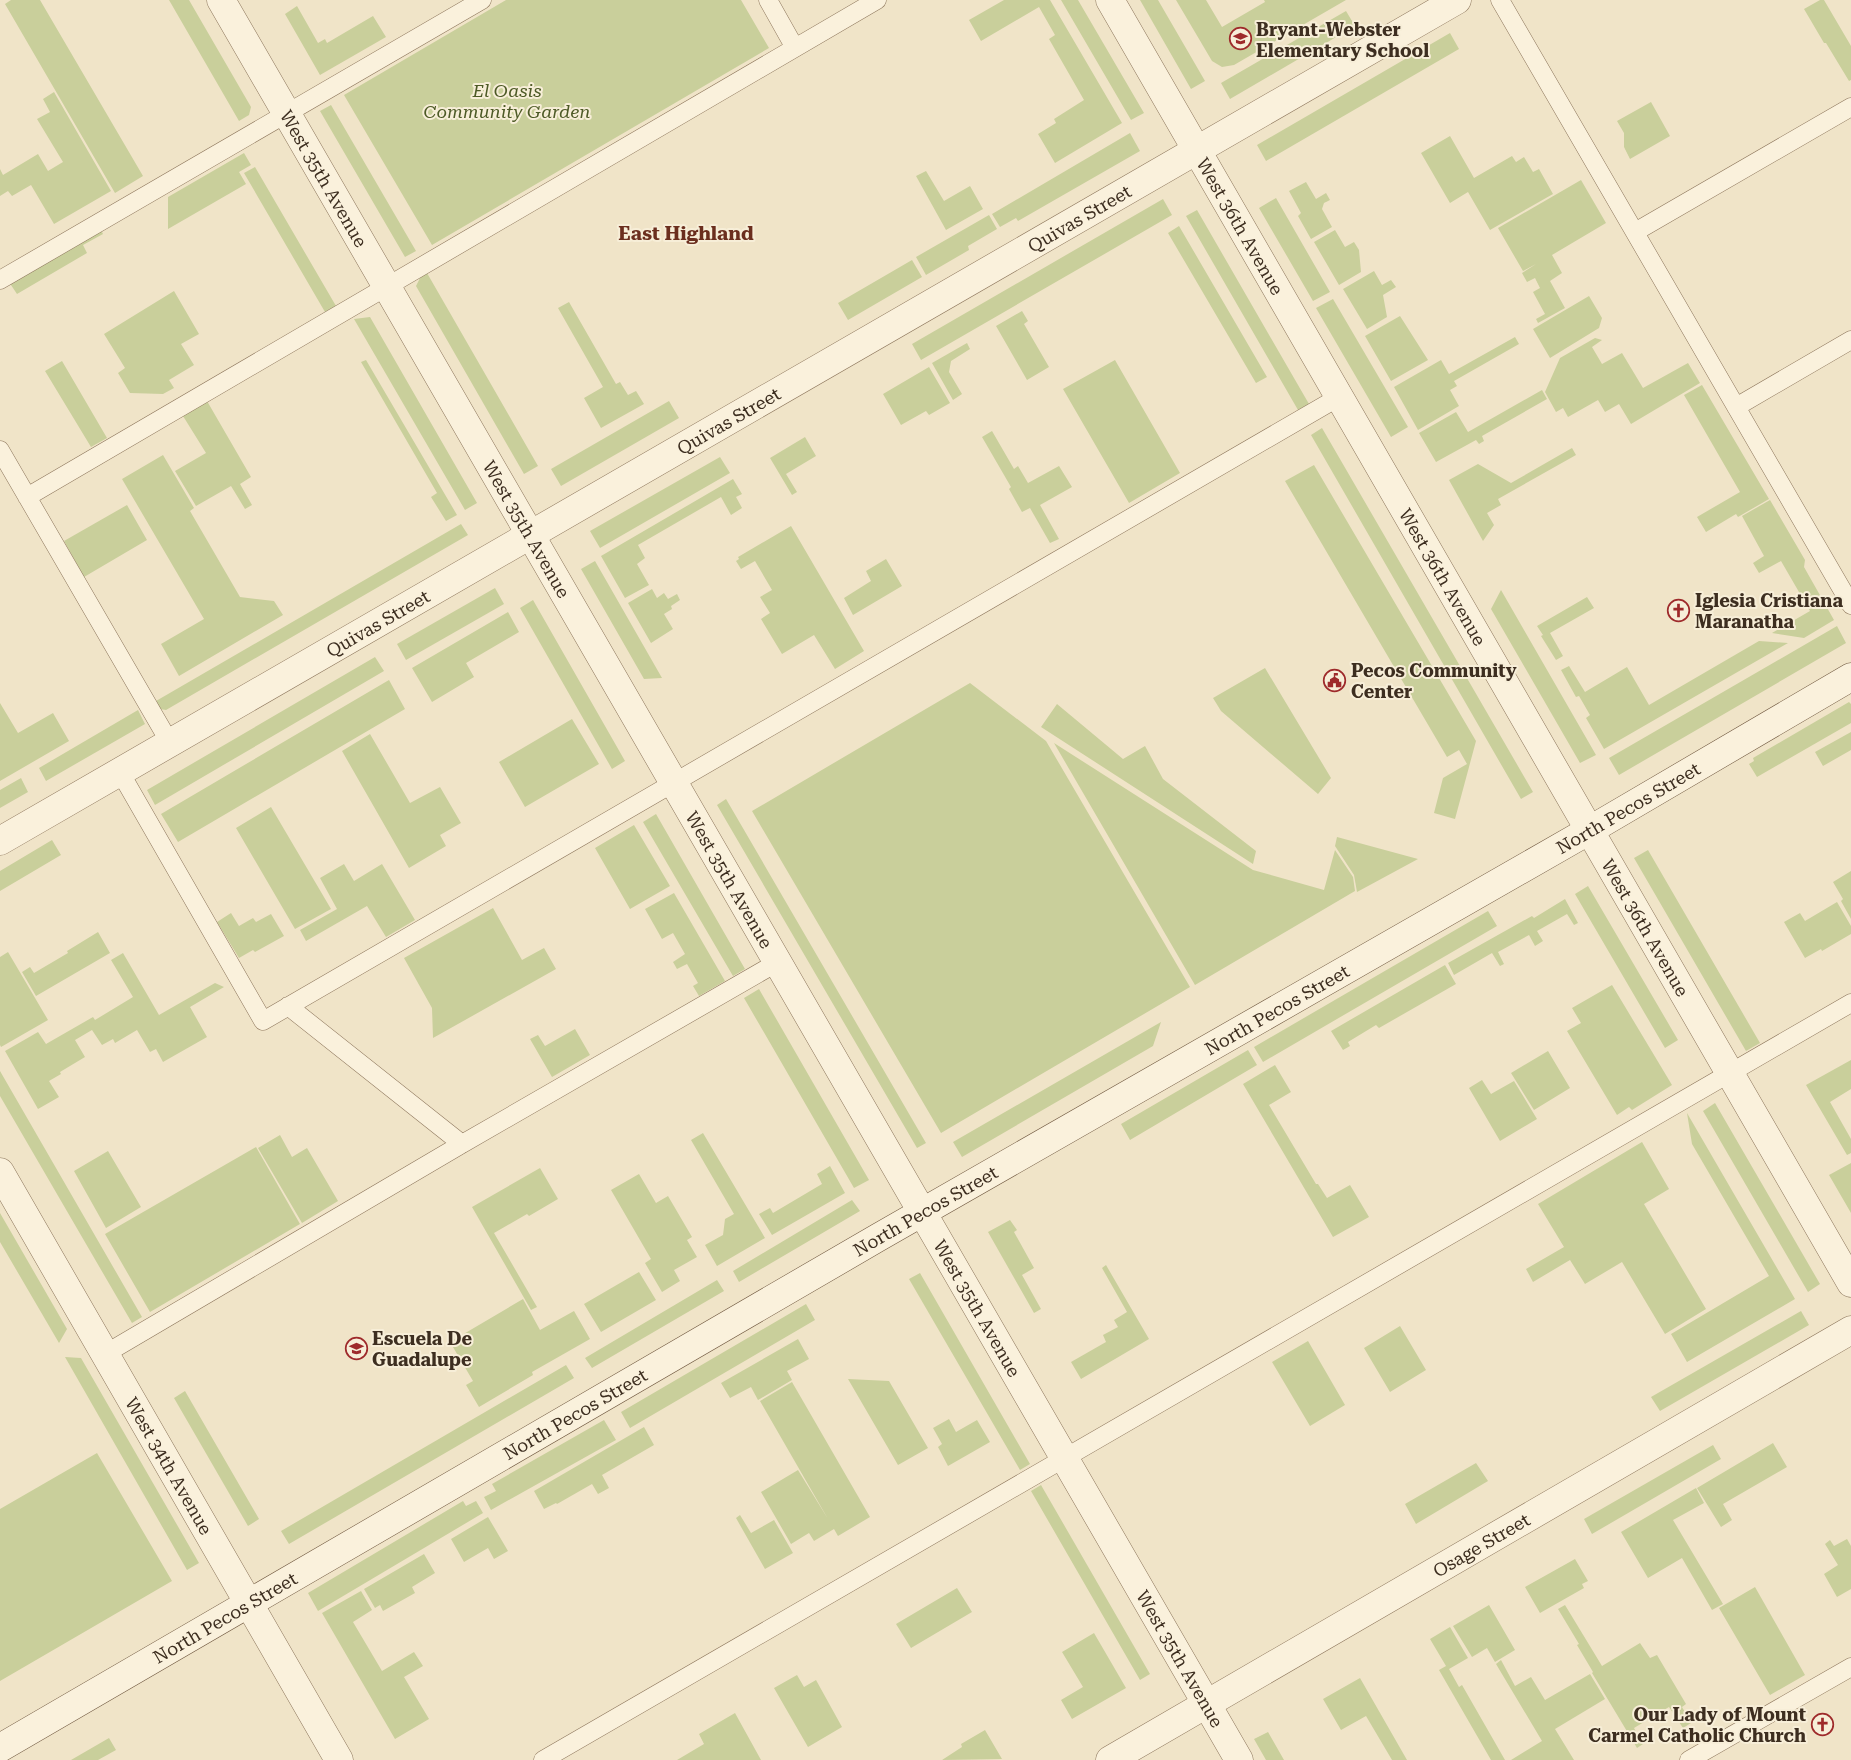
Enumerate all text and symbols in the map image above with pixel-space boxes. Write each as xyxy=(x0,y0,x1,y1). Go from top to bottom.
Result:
place label: Bryant-Webster Elementary School xyxy=(1256,19,1429,61)
school or university icon: Bryant-Webster Elementary School xyxy=(1228,27,1252,51)
park label: El Oasis Community Garden xyxy=(424,80,590,122)
street label: West 35th Avenue xyxy=(276,106,372,251)
street label: West 36th Avenue xyxy=(1193,154,1288,298)
street label: Quivas Street xyxy=(1024,180,1135,256)
district label: East Highland xyxy=(618,222,754,245)
street label: Quivas Street xyxy=(673,382,784,459)
street label: West 35th Avenue xyxy=(479,457,575,601)
street label: West 36th Avenue xyxy=(1395,504,1491,649)
street label: Quivas Street xyxy=(322,585,433,661)
place label: Iglesia Cristiana Maranatha xyxy=(1695,590,1843,632)
church icon: Iglesia Cristiana Maranatha xyxy=(1667,598,1691,622)
place label: Pecos Community Center xyxy=(1351,660,1517,702)
public building icon: Pecos Community Center xyxy=(1323,668,1347,692)
street label: North Pecos Street xyxy=(1552,757,1704,858)
street label: West 35th Avenue xyxy=(682,807,778,952)
street label: West 36th Avenue xyxy=(1598,855,1694,1000)
street label: North Pecos Street xyxy=(1201,960,1353,1059)
street label: North Pecos Street xyxy=(849,1161,1001,1260)
street label: West 35th Avenue xyxy=(930,1236,1025,1380)
place label: Escuela De Guadalupe xyxy=(372,1328,472,1370)
school or university icon: Escuela De Guadalupe xyxy=(344,1336,368,1360)
street label: North Pecos Street xyxy=(499,1364,651,1464)
street label: West 34th Avenue xyxy=(122,1393,217,1538)
street label: Osage Street xyxy=(1429,1508,1533,1581)
street label: North Pecos Street xyxy=(149,1567,301,1667)
street label: West 35th Avenue xyxy=(1132,1586,1228,1731)
place label: Our Lady of Mount Carmel Catholic Church xyxy=(1588,1704,1806,1746)
church icon: Our Lady of Mount Carmel Catholic Church xyxy=(1810,1712,1834,1736)

